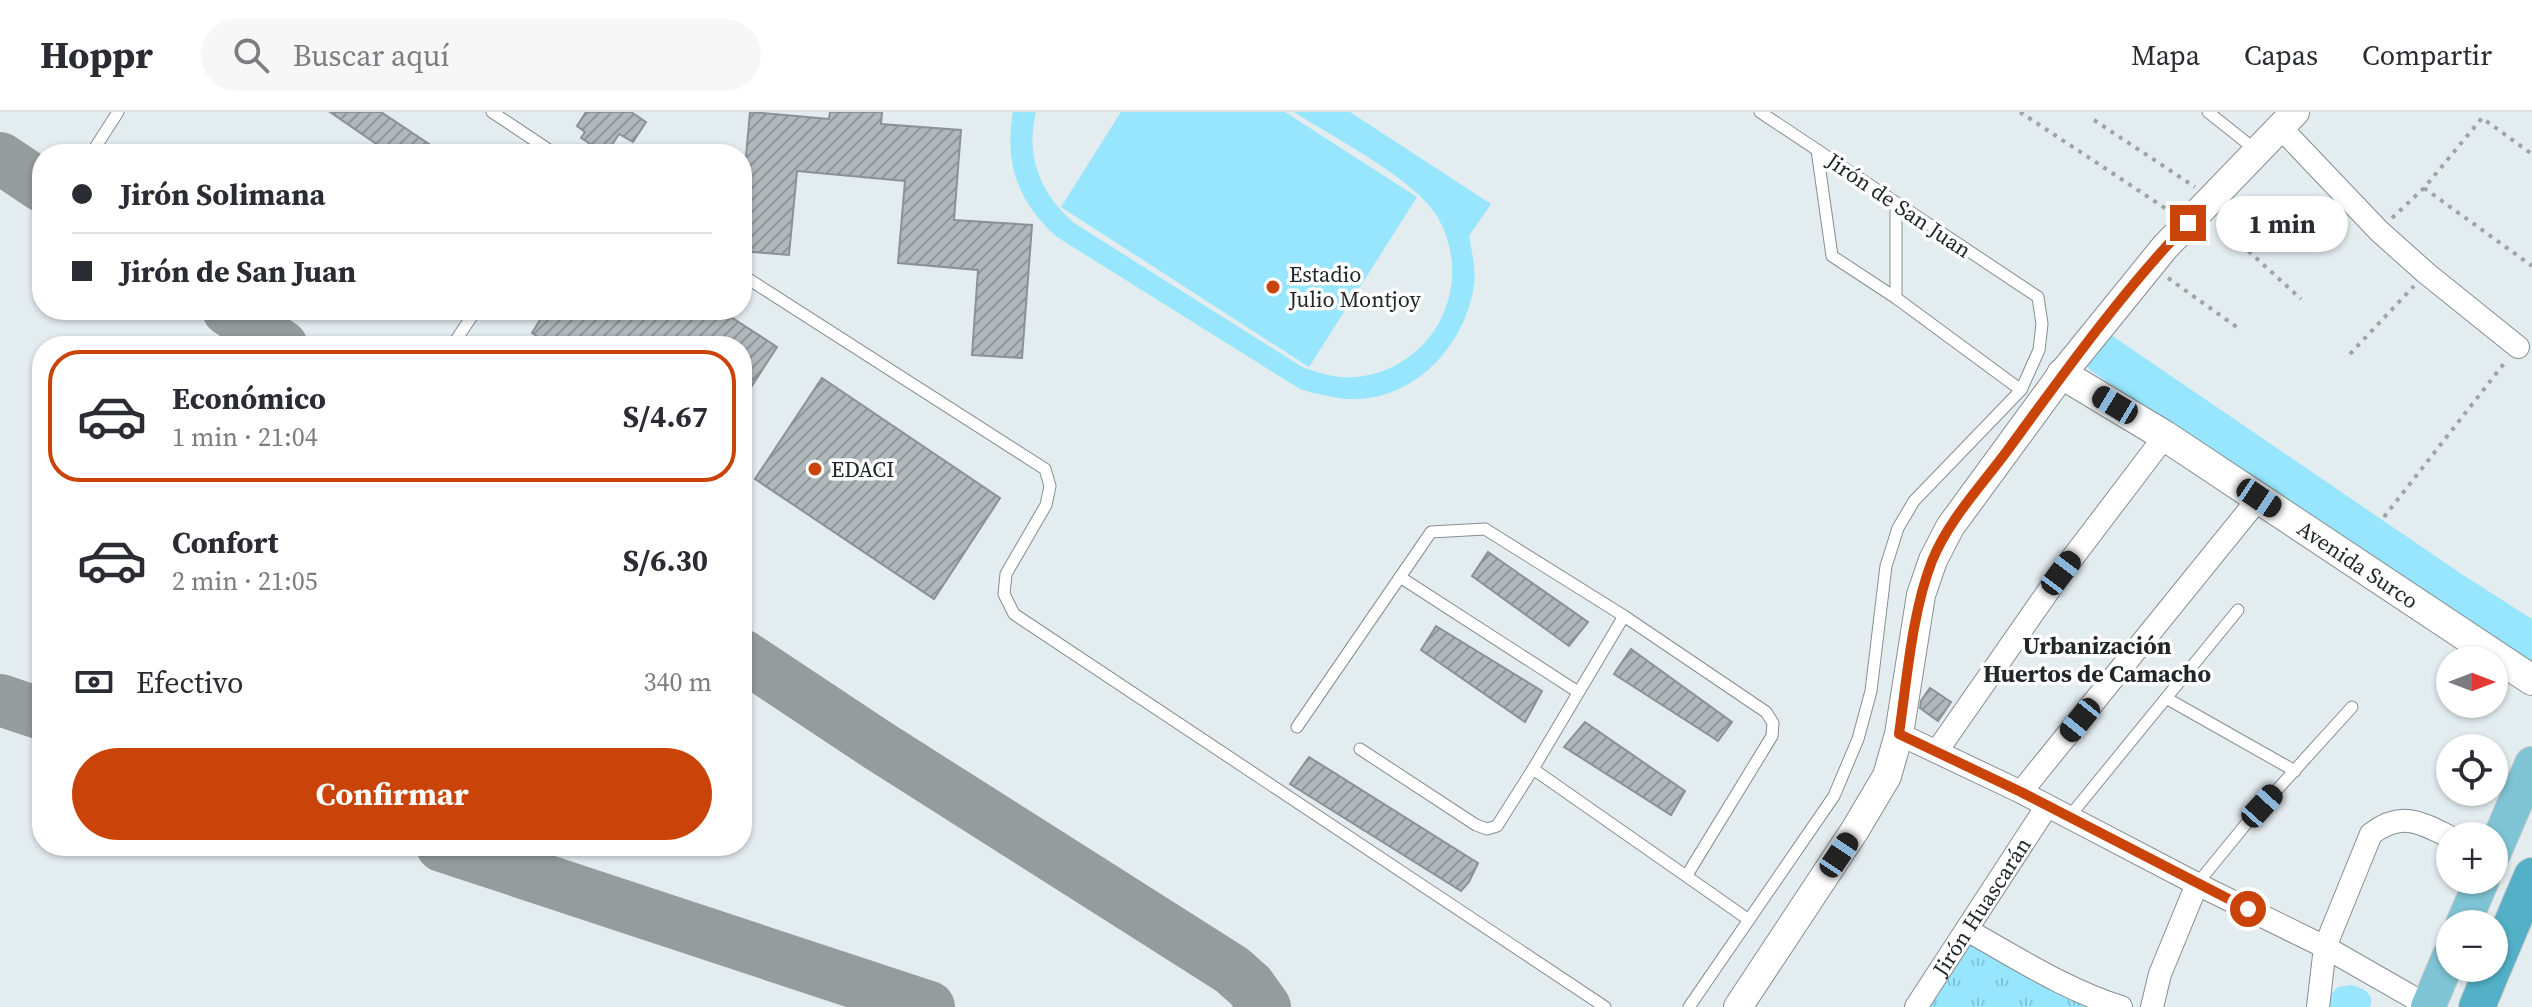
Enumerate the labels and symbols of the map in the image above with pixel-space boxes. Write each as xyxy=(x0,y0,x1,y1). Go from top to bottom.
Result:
street label: Jirón de San Juan xyxy=(1820,145,1977,265)
callout: 1 min xyxy=(2216,195,2348,251)
route end xyxy=(2170,205,2206,241)
place label: Estadio Julio Montjoy xyxy=(1288,259,1422,314)
marker: Estadio Julio Montjoy xyxy=(1264,278,1282,296)
car xyxy=(2088,382,2142,428)
place label: EDACI xyxy=(831,454,894,484)
marker: EDACI xyxy=(806,460,824,478)
car xyxy=(2232,475,2286,521)
street label: Avenida Surco xyxy=(2292,513,2424,615)
car xyxy=(2037,547,2085,599)
district label: Urbanización Huertos de Camacho xyxy=(1983,629,2211,690)
north arrow xyxy=(2436,646,2508,718)
car xyxy=(2056,694,2104,746)
car xyxy=(2237,780,2287,832)
car xyxy=(1816,828,1862,882)
street label: Jirón Huascarán xyxy=(1925,831,2038,983)
route start xyxy=(2230,891,2266,927)

